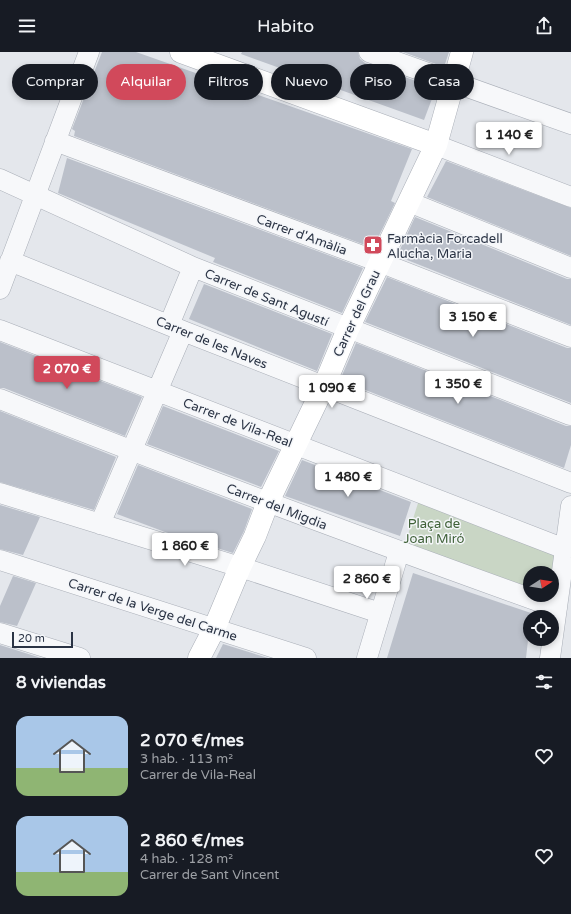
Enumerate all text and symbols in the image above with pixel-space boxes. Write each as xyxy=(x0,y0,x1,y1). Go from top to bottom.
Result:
icon: menu xyxy=(16,15,38,37)
text: Habito xyxy=(257,15,314,37)
icon: share xyxy=(533,15,555,37)
chip: Comprar xyxy=(12,64,98,100)
chip: Alquilar xyxy=(106,64,186,100)
chip: Filtros xyxy=(194,64,263,100)
chip: Nuevo xyxy=(271,64,342,100)
chip: Piso xyxy=(350,64,406,100)
chip: Casa xyxy=(414,64,474,100)
pin: 1 140 € xyxy=(472,122,546,156)
text: 1 140 € xyxy=(485,127,533,143)
street label: Carrer d'Amàlia xyxy=(254,211,349,259)
place label: Farmàcia Forcadell Alucha, Maria xyxy=(387,231,503,262)
pharmacy icon: Farmàcia Forcadell Alucha, Maria xyxy=(362,234,384,256)
street label: Carrer de Sant Agustí xyxy=(202,266,331,330)
street label: Carrer del Grau xyxy=(330,267,384,359)
pin: 3 150 € xyxy=(436,304,510,338)
text: 3 150 € xyxy=(449,309,497,325)
street label: Carrer de les Naves xyxy=(153,313,270,373)
pin: 2 070 € xyxy=(30,356,104,390)
text: 2 070 € xyxy=(43,361,91,377)
pin: 1 350 € xyxy=(421,371,495,405)
pin: 1 090 € xyxy=(295,375,369,409)
text: 1 350 € xyxy=(434,376,482,392)
text: 1 090 € xyxy=(308,380,356,396)
street label: Carrer de Vila-Real xyxy=(181,395,295,451)
pin: 1 480 € xyxy=(311,464,385,498)
text: 1 480 € xyxy=(324,469,372,485)
street label: Carrer del Migdia xyxy=(224,480,329,534)
park label: Plaça de Joan Miró xyxy=(404,516,465,547)
pin: 1 860 € xyxy=(148,533,222,567)
text: 1 860 € xyxy=(161,538,209,554)
pin: 2 860 € xyxy=(330,566,404,600)
north arrow xyxy=(523,566,559,602)
map controls xyxy=(523,566,559,646)
text: 2 860 € xyxy=(343,571,391,587)
street label: Carrer de la Verge del Carme xyxy=(66,575,239,645)
button: locate xyxy=(523,610,559,646)
scale bar xyxy=(12,630,73,649)
text: 20 m xyxy=(18,632,45,645)
icon: filters xyxy=(533,671,555,693)
text: 8 viviendas xyxy=(16,672,106,693)
text: 2 070 €/mes xyxy=(140,730,244,751)
icon: home xyxy=(48,732,96,780)
icon: heart xyxy=(533,745,555,767)
text: 3 hab. · 113 m² xyxy=(140,751,233,767)
text: Carrer de Vila-Real xyxy=(140,767,256,783)
text: 2 860 €/mes xyxy=(140,830,244,851)
icon: home xyxy=(48,832,96,880)
icon: heart xyxy=(533,845,555,867)
text: 4 hab. · 128 m² xyxy=(140,851,233,867)
text: Carrer de Sant Vincent xyxy=(140,867,279,883)

